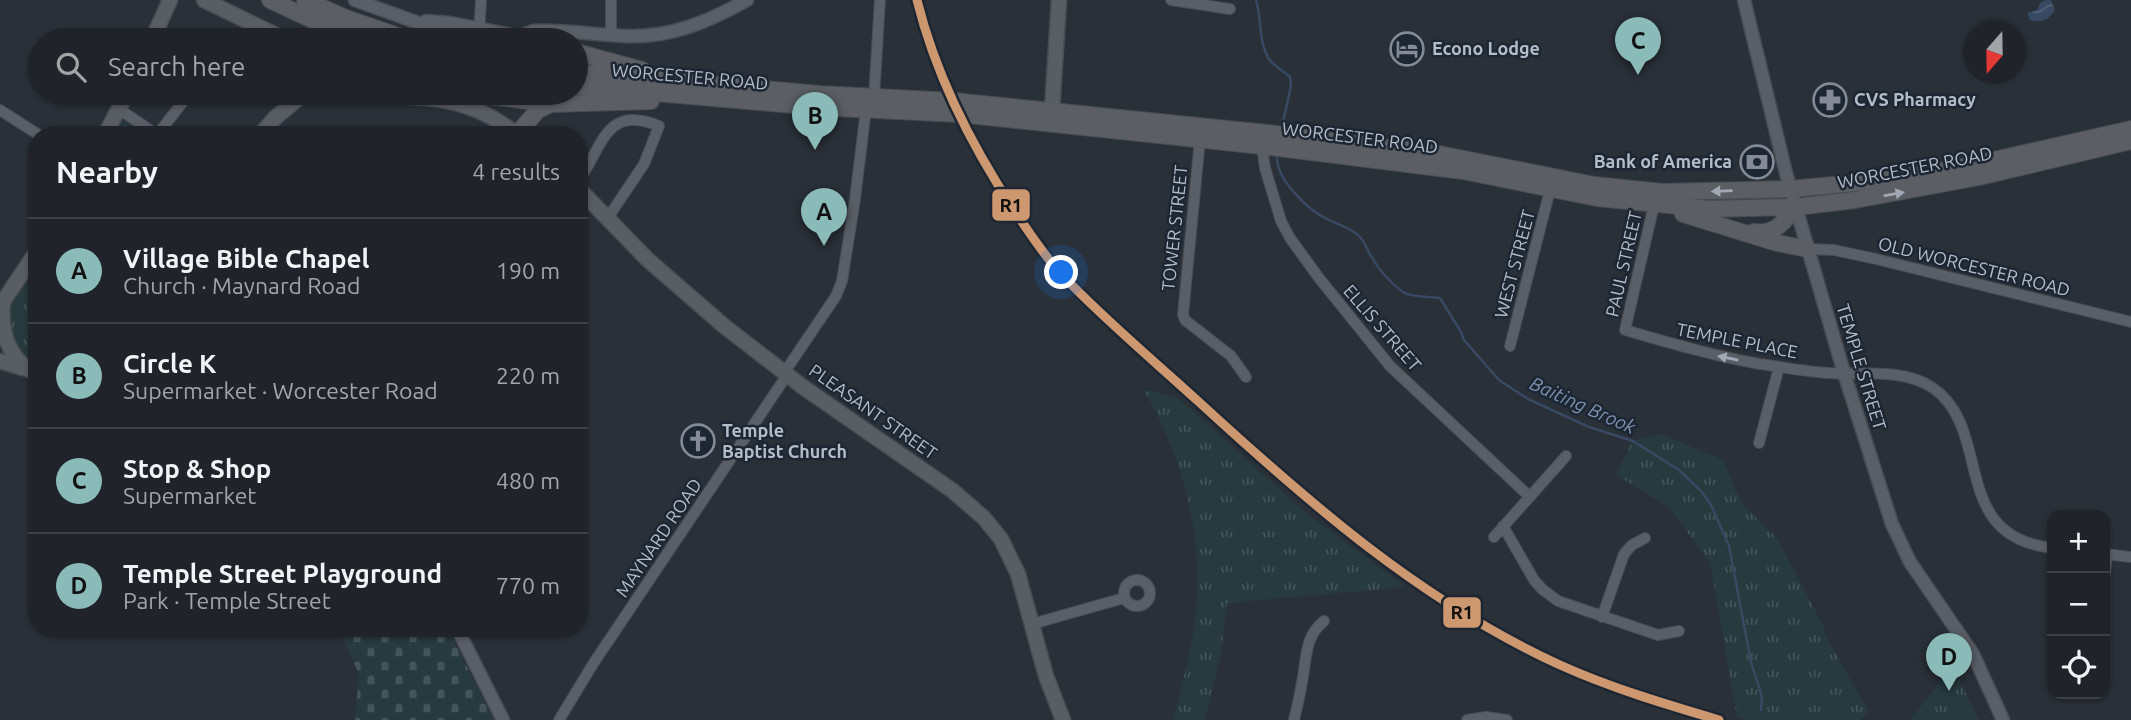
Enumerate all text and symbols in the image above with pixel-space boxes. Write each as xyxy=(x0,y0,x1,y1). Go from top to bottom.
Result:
pin: C xyxy=(1615,17,1661,75)
north arrow xyxy=(1963,21,2026,84)
search box xyxy=(28,28,588,105)
hotel icon: Econo Lodge xyxy=(1388,30,1426,68)
place label: Econo Lodge xyxy=(1432,38,1540,58)
icon: search xyxy=(52,48,90,86)
text: Search here xyxy=(108,52,245,81)
street label: WORCESTER ROAD xyxy=(611,59,769,93)
pharmacy icon: CVS Pharmacy xyxy=(1811,81,1849,119)
place label: CVS Pharmacy xyxy=(1854,89,1976,109)
pin: B xyxy=(792,92,838,150)
street label: WORCESTER ROAD xyxy=(1281,118,1439,157)
street label: WORCESTER ROAD xyxy=(1836,142,1994,192)
bank icon: Bank of America xyxy=(1738,143,1776,181)
place label: Bank of America xyxy=(1594,151,1732,171)
text: Nearby xyxy=(56,155,158,189)
text: 4 results xyxy=(472,159,560,184)
street label: TOWER STREET xyxy=(1157,164,1191,292)
one-way arrow xyxy=(1711,186,1733,197)
pin: A xyxy=(801,188,847,246)
line badge: R1 xyxy=(991,188,1031,222)
one-way arrow xyxy=(1883,188,1905,199)
text: R1 xyxy=(999,194,1023,216)
street label: WEST STREET xyxy=(1490,207,1538,320)
street label: PAUL STREET xyxy=(1601,209,1645,319)
street label: OLD WORCESTER ROAD xyxy=(1876,232,2072,300)
text: Village Bible Chapel xyxy=(123,244,369,273)
your location xyxy=(1044,255,1078,289)
text: A xyxy=(71,258,87,283)
text: 190 m xyxy=(496,258,560,283)
text: Church · Maynard Road xyxy=(123,273,360,298)
street label: ELLIS STREET xyxy=(1340,280,1426,374)
street label: TEMPLE STREET xyxy=(1833,301,1891,432)
street label: TEMPLE PLACE xyxy=(1675,318,1799,362)
text: Circle K xyxy=(123,349,216,378)
one-way arrow xyxy=(1717,352,1739,363)
street label: PLEASANT STREET xyxy=(806,360,941,463)
text: B xyxy=(71,363,87,388)
text: 220 m xyxy=(496,363,560,388)
water label: Baiting Brook xyxy=(1527,372,1640,438)
text: Supermarket · Worcester Road xyxy=(123,378,438,403)
place label: Temple Baptist Church xyxy=(722,420,847,461)
church icon: Temple Baptist Church xyxy=(679,422,717,460)
text: Stop & Shop xyxy=(123,454,271,483)
text: C xyxy=(72,468,86,493)
text: 480 m xyxy=(496,468,560,493)
street label: MAYNARD ROAD xyxy=(611,474,705,600)
text: Supermarket xyxy=(123,483,256,508)
map controls xyxy=(2047,510,2110,699)
button: + xyxy=(2047,510,2110,573)
text: Temple Street Playground xyxy=(123,559,442,588)
text: D xyxy=(71,573,87,598)
text: 770 m xyxy=(496,573,560,598)
button: − xyxy=(2047,573,2110,636)
text: Park · Temple Street xyxy=(123,588,331,613)
line badge: R1 xyxy=(1442,596,1482,629)
text: R1 xyxy=(1450,601,1474,623)
pin: D xyxy=(1926,633,1972,691)
button: locate xyxy=(2047,636,2110,699)

